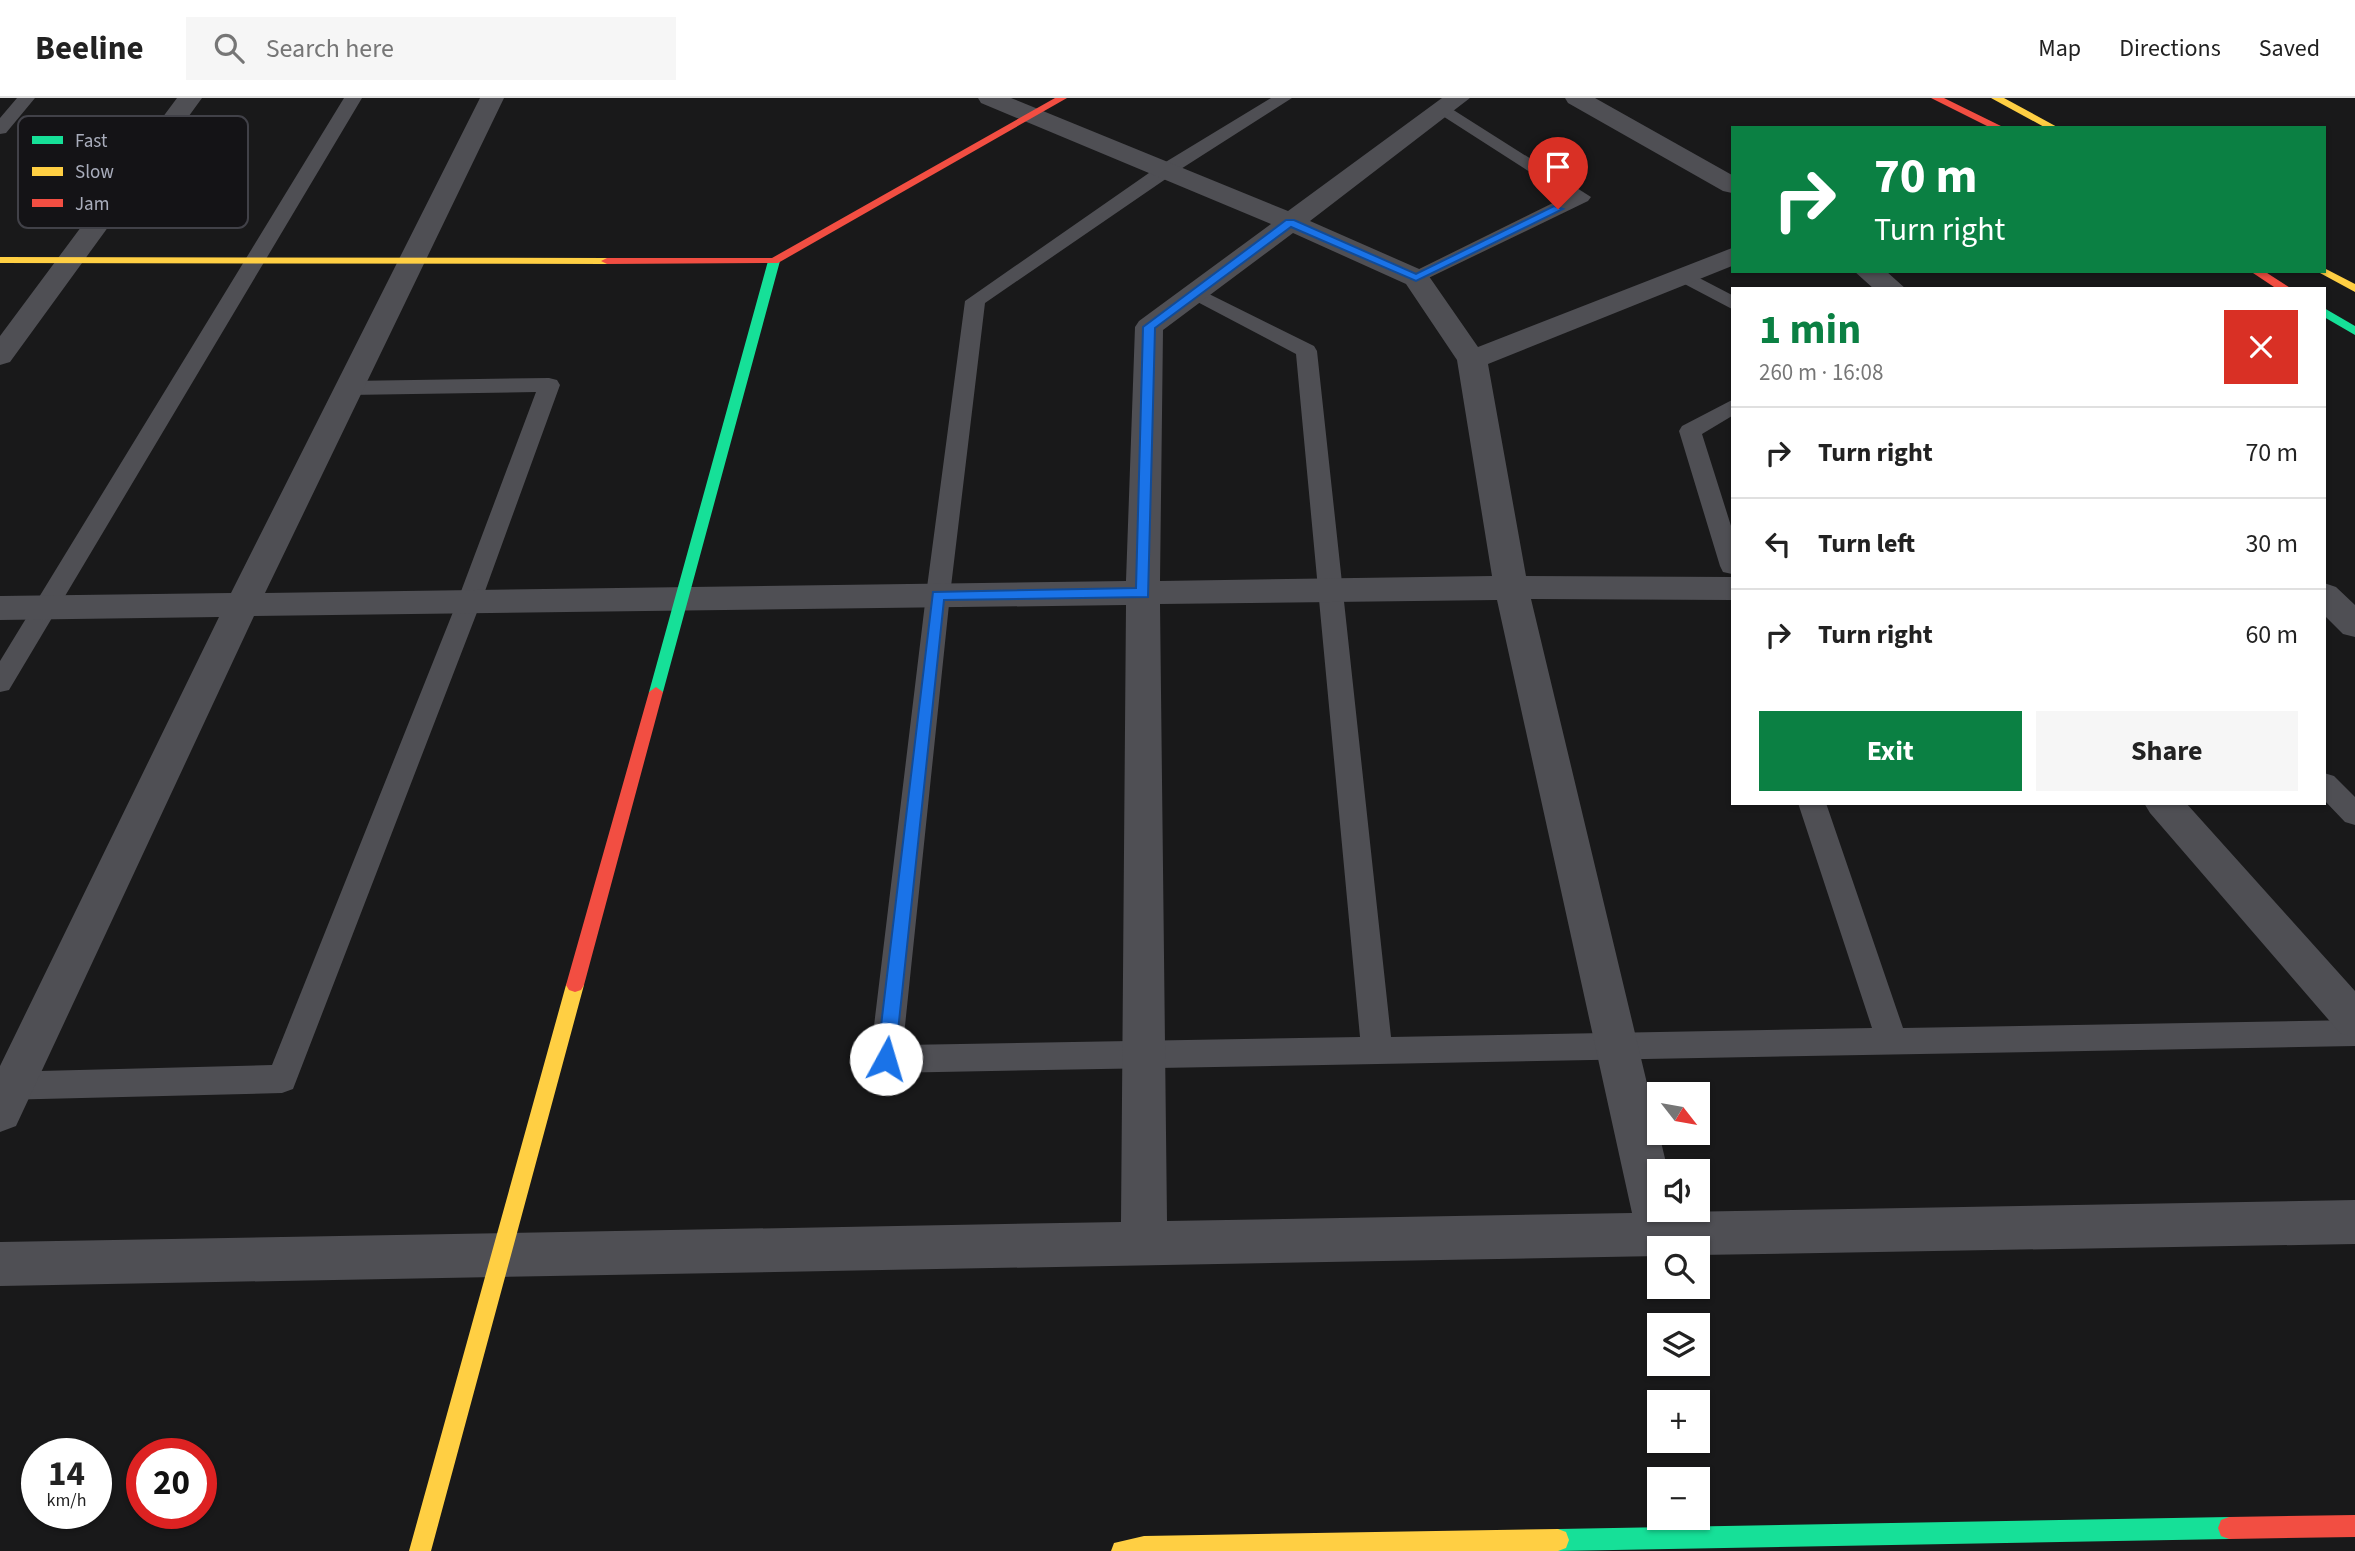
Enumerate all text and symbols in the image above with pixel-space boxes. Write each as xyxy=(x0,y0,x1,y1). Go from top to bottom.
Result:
search box xyxy=(186,17,676,80)
text: Beeline xyxy=(35,25,144,72)
icon: search xyxy=(210,29,248,67)
text: Search here xyxy=(266,30,394,67)
text: Map xyxy=(2038,31,2081,66)
text: Directions xyxy=(2119,31,2221,66)
text: Saved xyxy=(2259,31,2320,66)
legend xyxy=(18,116,248,228)
text: Fast xyxy=(75,128,108,155)
pin xyxy=(1528,137,1588,209)
text: 70 m xyxy=(1874,142,1978,212)
icon: arrive xyxy=(1539,148,1577,186)
icon: right xyxy=(1759,154,1850,245)
text: Slow xyxy=(75,159,114,186)
text: Jam xyxy=(75,191,109,218)
text: Turn right xyxy=(1874,207,2005,253)
text: 1 min xyxy=(1759,300,1861,360)
button: close xyxy=(2224,310,2298,384)
text: 260 m · 16:08 xyxy=(1759,356,1883,389)
icon: right xyxy=(1759,434,1797,472)
text: Turn right xyxy=(1818,434,1933,471)
text: 70 m xyxy=(2245,434,2298,471)
icon: left xyxy=(1759,525,1797,563)
text: Turn left xyxy=(1818,525,1915,562)
text: 30 m xyxy=(2245,525,2298,562)
icon: right xyxy=(1759,616,1797,654)
text: Turn right xyxy=(1818,616,1933,653)
text: 60 m xyxy=(2245,616,2298,653)
button: Exit xyxy=(1759,711,2022,791)
button: Share xyxy=(2036,711,2298,791)
position arrow xyxy=(849,1022,923,1096)
north arrow xyxy=(1647,1082,1710,1144)
map controls xyxy=(1647,1082,1710,1530)
button: sound xyxy=(1647,1159,1710,1222)
button: search xyxy=(1647,1236,1710,1299)
button: layers xyxy=(1647,1313,1710,1376)
button: + xyxy=(1647,1390,1710,1453)
speed limit sign: 20 xyxy=(126,1438,217,1529)
text: 14 xyxy=(48,1449,85,1499)
button: − xyxy=(1647,1467,1710,1530)
text: km/h xyxy=(47,1488,86,1513)

